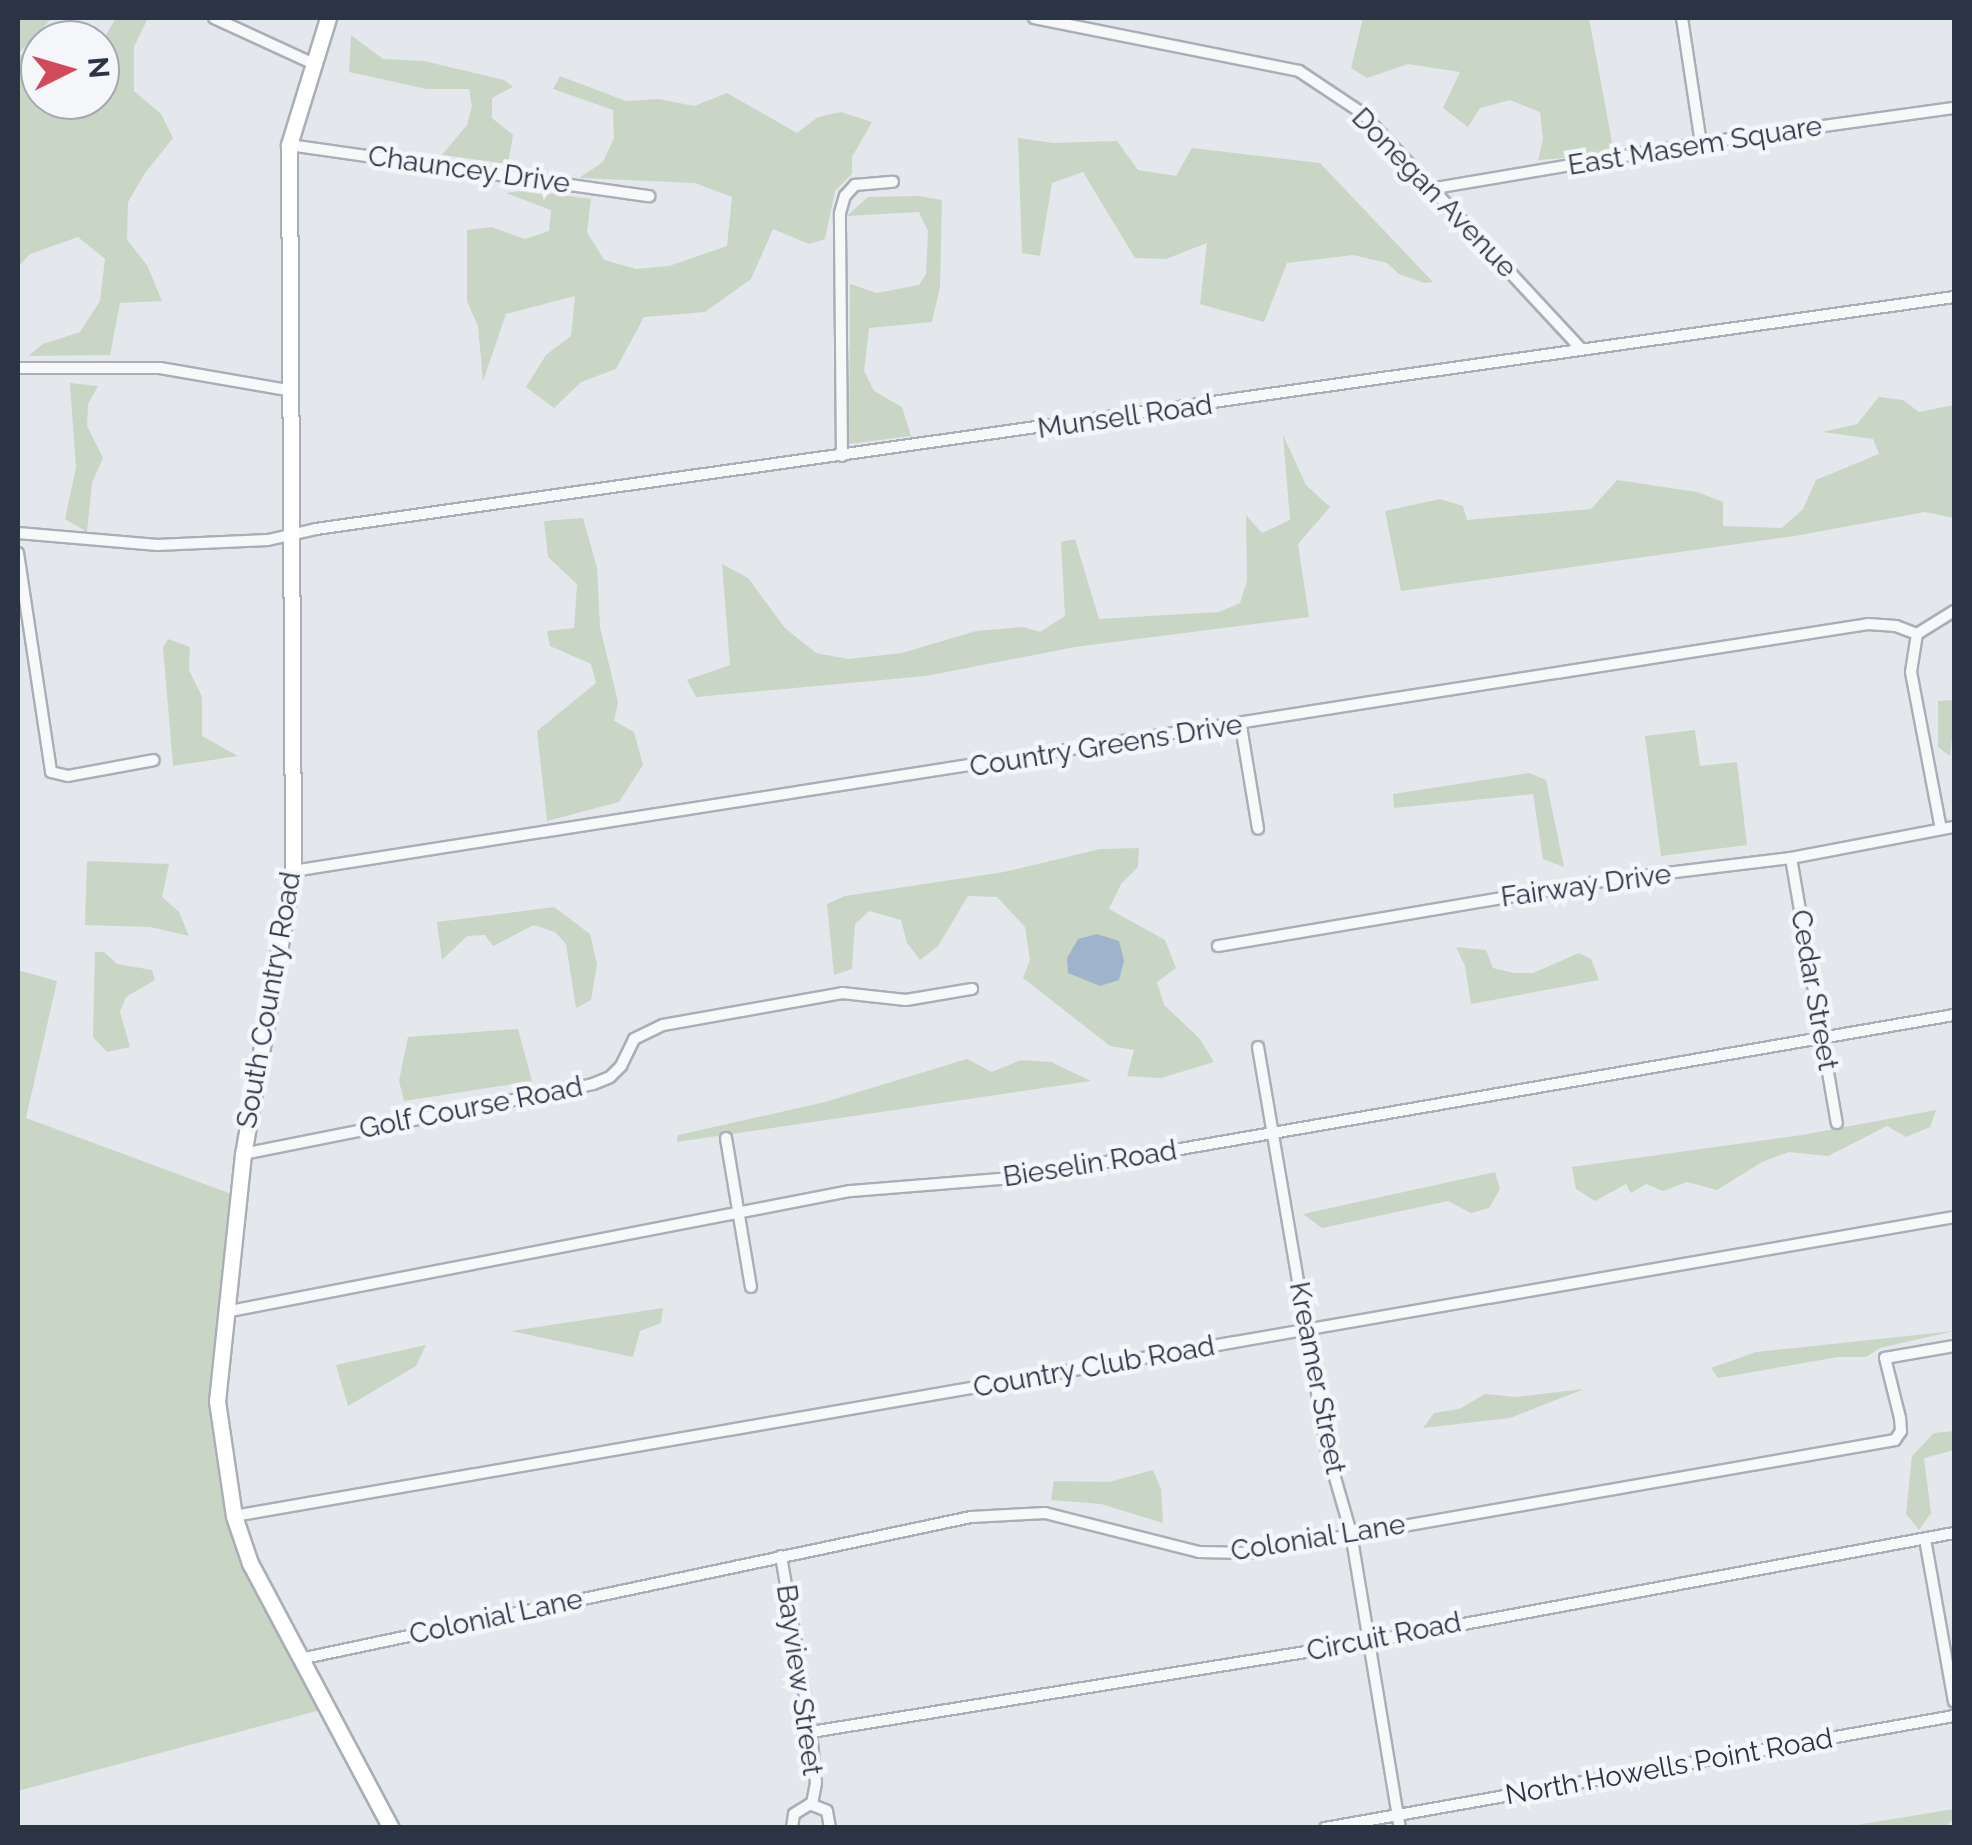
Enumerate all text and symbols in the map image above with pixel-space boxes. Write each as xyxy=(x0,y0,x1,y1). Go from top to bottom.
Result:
north arrow xyxy=(20,20,120,120)
text: N xyxy=(81,55,116,80)
street label: Donegan Avenue xyxy=(1344,101,1524,285)
street label: East Masem Square xyxy=(1566,109,1824,183)
street label: Chauncey Drive xyxy=(366,139,572,201)
street label: Munsell Road xyxy=(1035,388,1215,446)
street label: Country Greens Drive xyxy=(967,708,1245,784)
street label: Fairway Drive xyxy=(1498,857,1674,915)
street label: South Country Road xyxy=(230,869,308,1131)
street label: Cedar Street xyxy=(1783,907,1845,1073)
street label: Golf Course Road xyxy=(356,1070,586,1146)
street label: Bieselin Road xyxy=(1001,1134,1179,1194)
street label: Kreamer Street xyxy=(1282,1279,1352,1477)
street label: Country Club Road xyxy=(970,1329,1218,1405)
street label: Colonial Lane xyxy=(1228,1508,1408,1568)
street label: Colonial Lane xyxy=(406,1582,586,1652)
street label: Bayview Street xyxy=(769,1582,829,1778)
street label: Circuit Road xyxy=(1304,1606,1464,1668)
street label: North Howells Point Road xyxy=(1503,1722,1835,1812)

